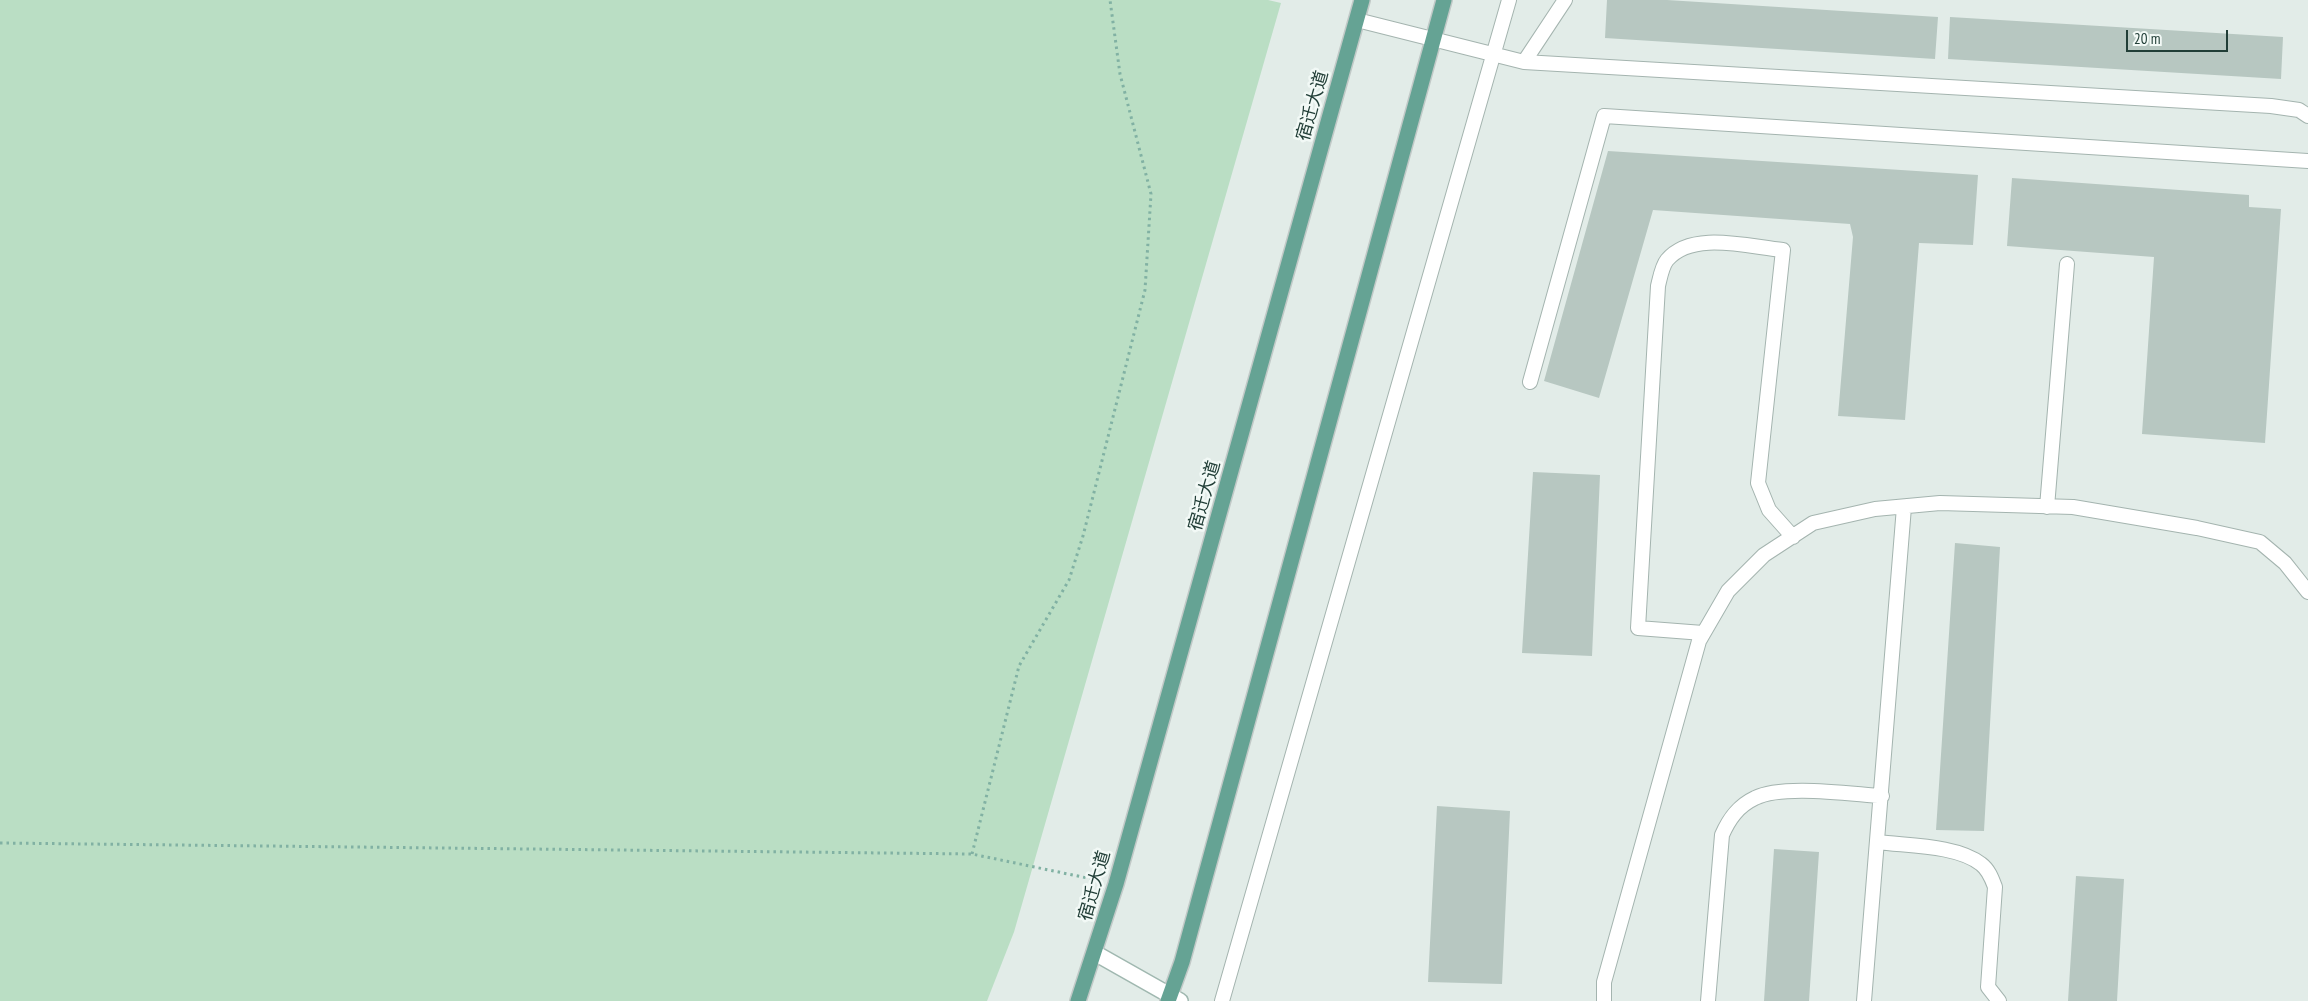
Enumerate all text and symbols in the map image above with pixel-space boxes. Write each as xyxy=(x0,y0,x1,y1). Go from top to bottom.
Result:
scale bar xyxy=(2128,20,2230,52)
text: 20 m xyxy=(2134,29,2160,48)
street label: 宿迁大道 xyxy=(1293,68,1333,144)
street label: 宿迁大道 xyxy=(1185,458,1225,534)
street label: 宿迁大道 xyxy=(1075,848,1115,924)

